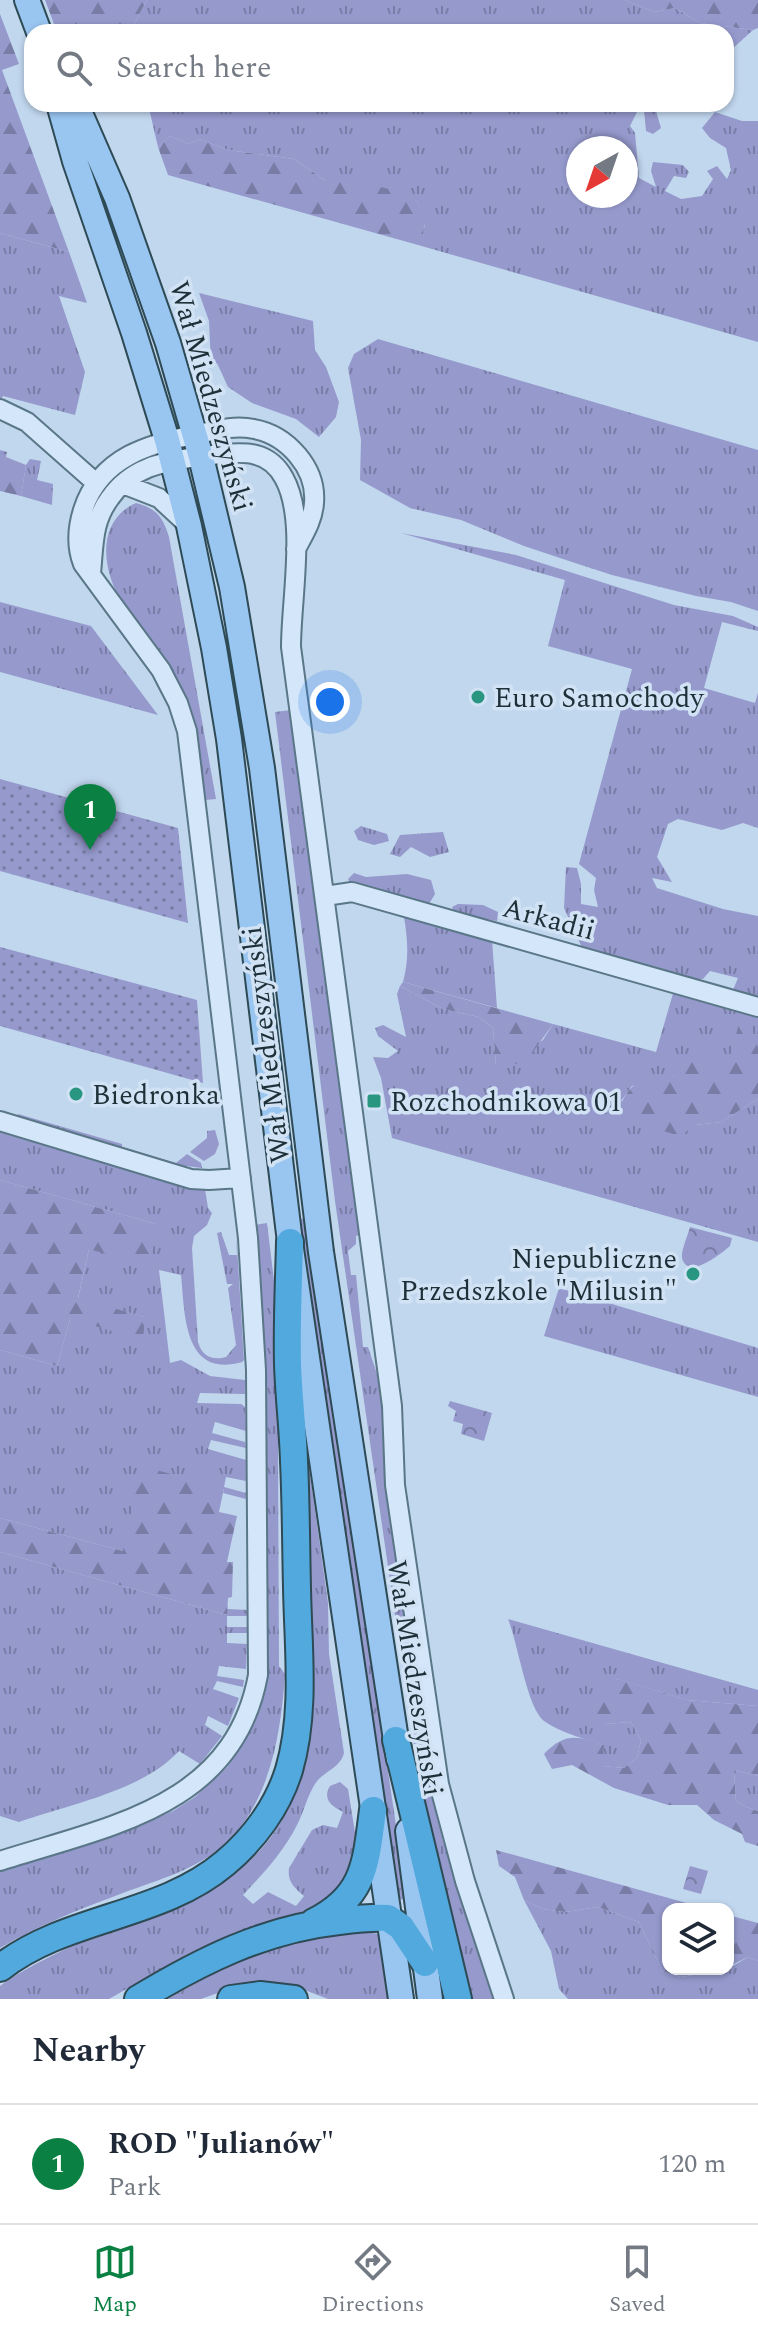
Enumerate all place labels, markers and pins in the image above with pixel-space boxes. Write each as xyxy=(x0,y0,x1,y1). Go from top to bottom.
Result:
place label: Euro Samochody xyxy=(494,677,705,720)
marker: Euro Samochody xyxy=(469,688,487,706)
pin: 1 xyxy=(64,784,116,850)
place label: Biedronka xyxy=(92,1074,220,1117)
place label: Rozchodnikowa 01 xyxy=(390,1081,622,1124)
marker: Biedronka xyxy=(67,1085,85,1103)
marker: Rozchodnikowa 01 xyxy=(365,1092,383,1110)
place label: Niepubliczne Przedszkole "Milusin" xyxy=(400,1238,677,1313)
marker: Niepubliczne Przedszkole "Milusin" xyxy=(684,1265,702,1283)

